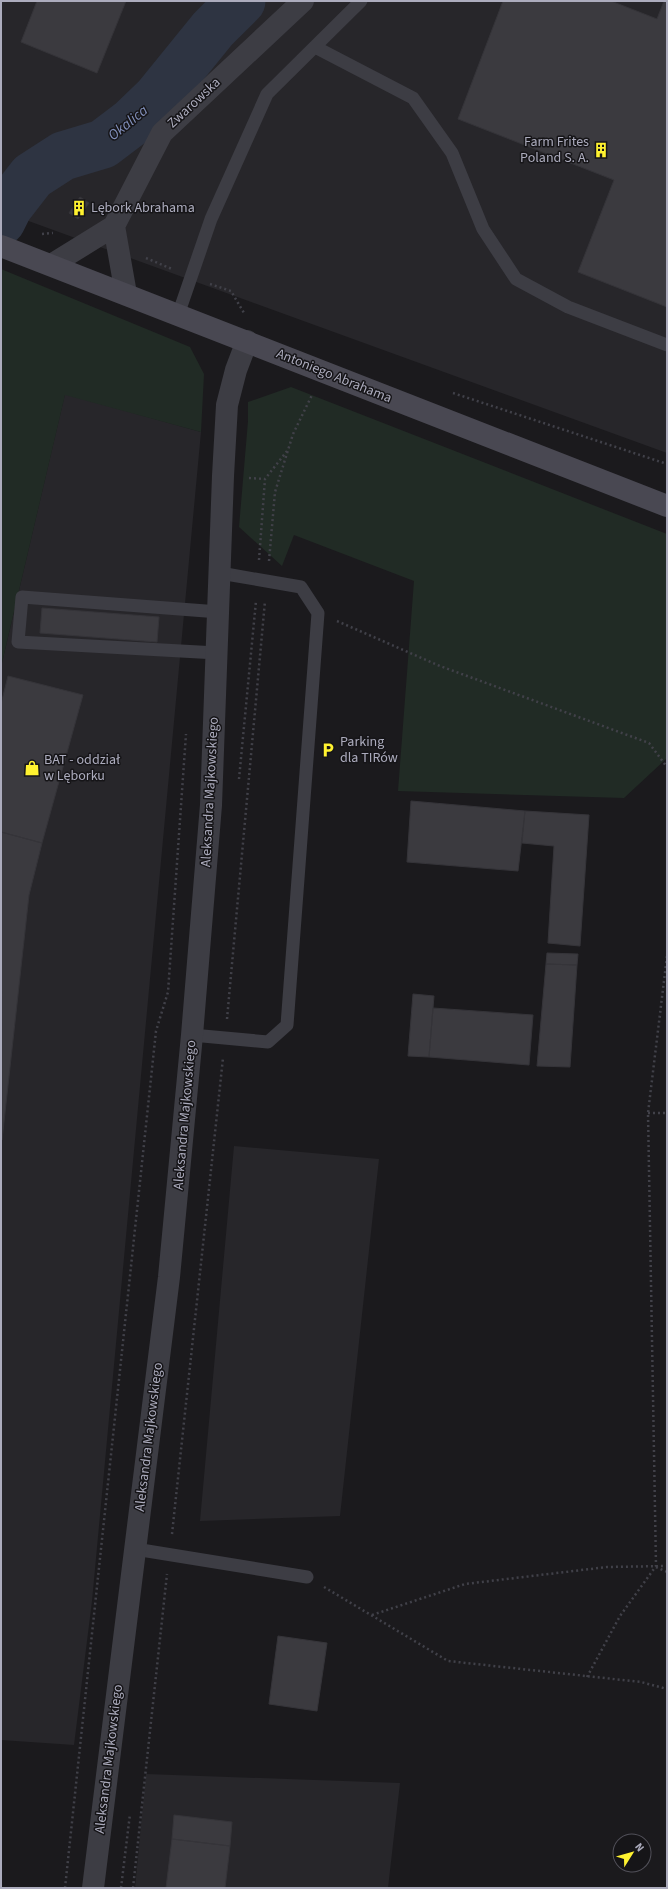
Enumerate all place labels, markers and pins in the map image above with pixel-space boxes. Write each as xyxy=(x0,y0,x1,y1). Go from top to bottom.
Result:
place label: Farm Frites Poland S. A. xyxy=(520,132,589,168)
building icon: Farm Frites Poland S. A. xyxy=(592,141,610,159)
place label: Lębork Abrahama xyxy=(91,198,195,218)
building icon: Lębork Abrahama xyxy=(70,199,88,217)
place label: Parking dla TIRów xyxy=(340,732,398,768)
parking icon: Parking dla TIRów xyxy=(319,741,337,759)
place label: BAT - oddział w Lęborku xyxy=(44,750,121,786)
shop icon: BAT - oddział w Lęborku xyxy=(23,759,41,777)

